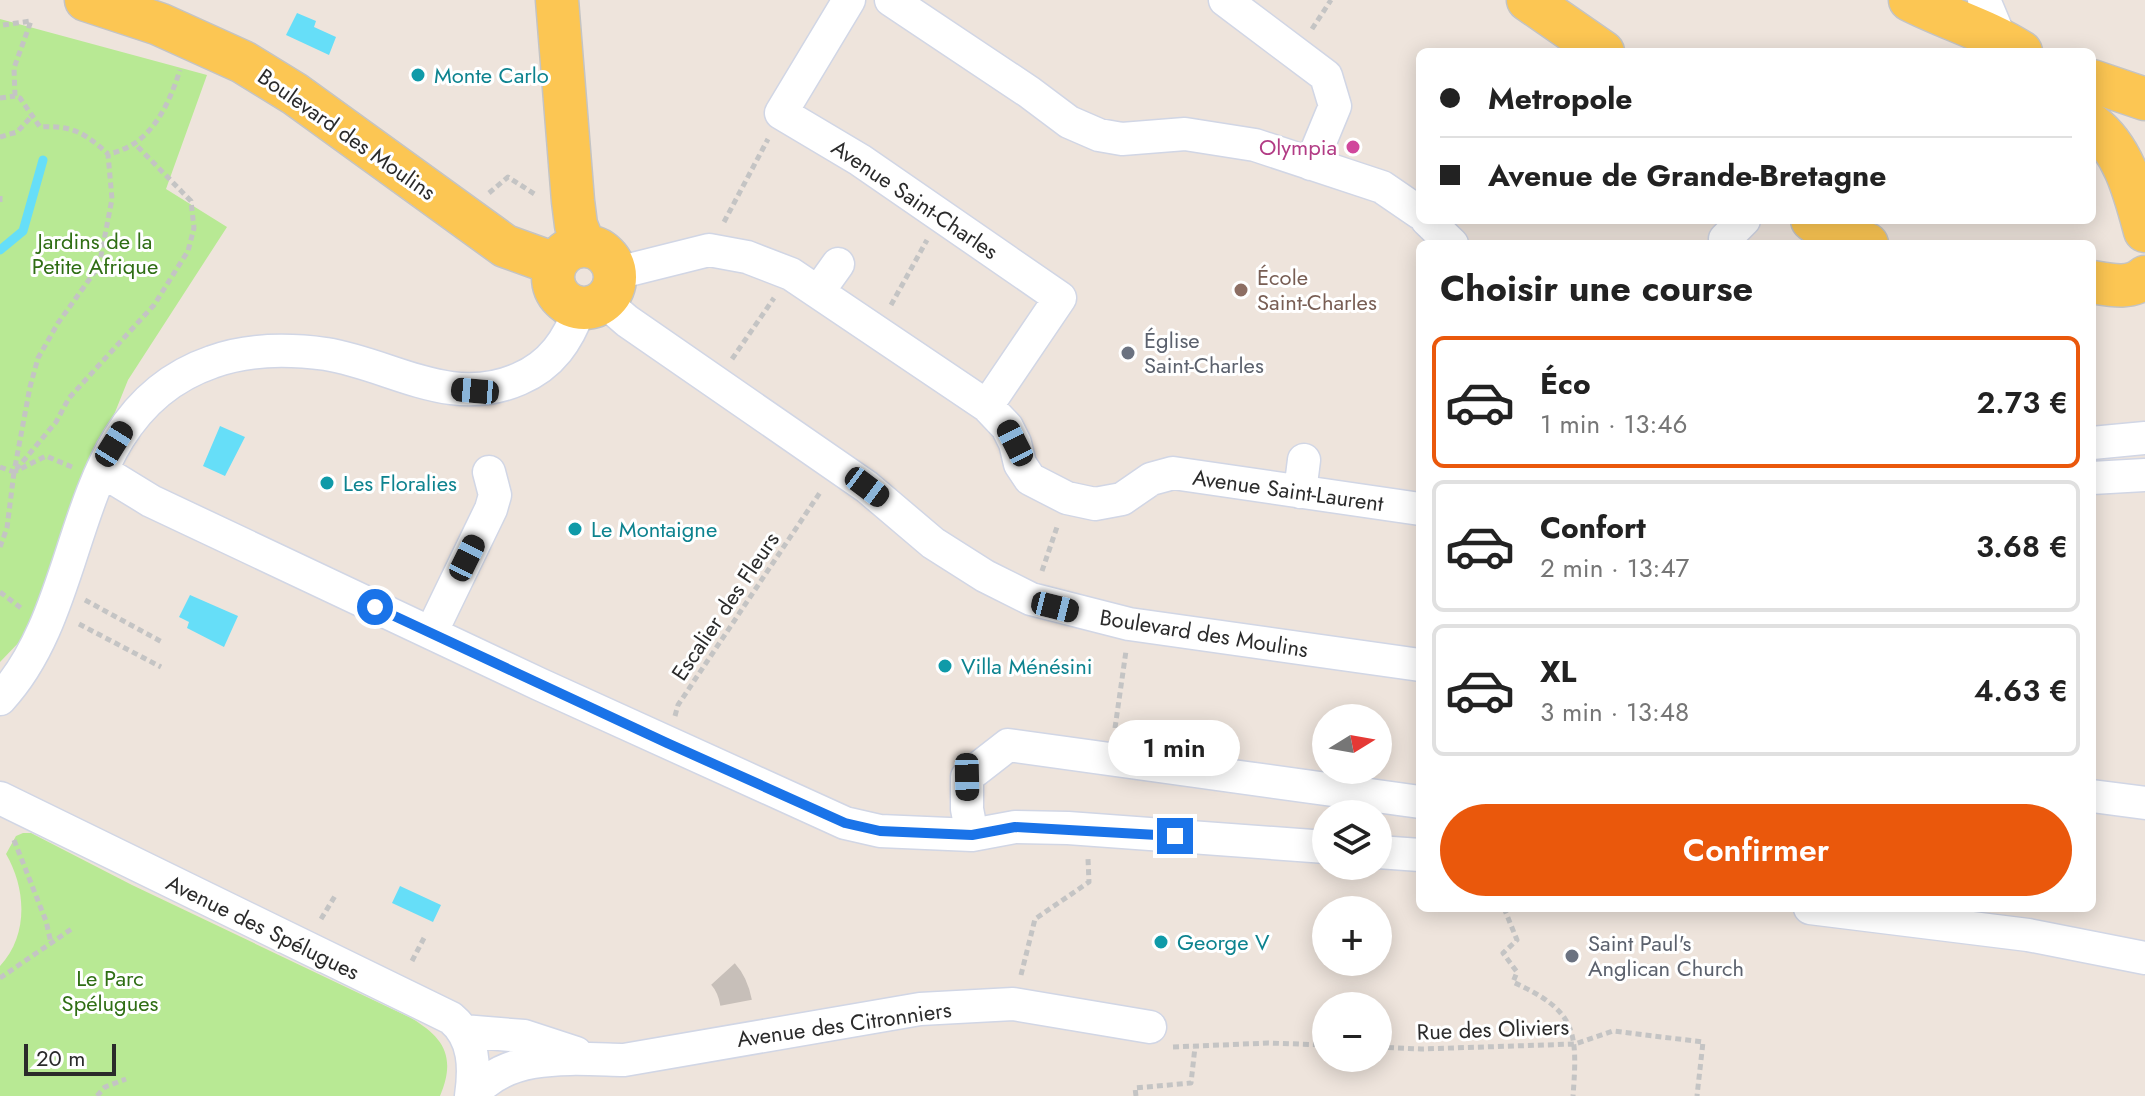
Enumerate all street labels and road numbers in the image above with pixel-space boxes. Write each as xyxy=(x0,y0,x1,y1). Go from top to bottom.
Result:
street label: Boulevard des Moulins xyxy=(251,60,443,208)
street label: Avenue Saint-Charles xyxy=(825,131,1005,267)
street label: Avenue Saint-Laurent xyxy=(1191,461,1386,519)
street label: Escalier des Fleurs xyxy=(663,525,787,687)
street label: Boulevard des Moulins xyxy=(1097,601,1311,665)
street label: Avenue des Spélugues xyxy=(161,866,365,988)
street label: Avenue des Citronniers xyxy=(735,993,953,1055)
street label: Rue des Oliviers xyxy=(1416,1010,1570,1048)

